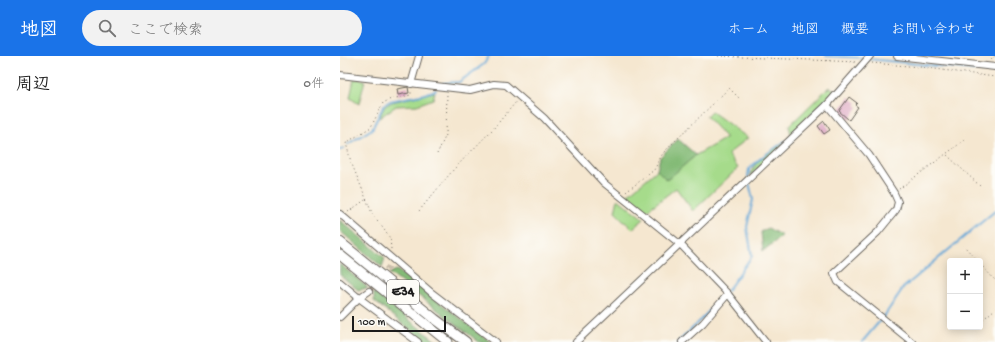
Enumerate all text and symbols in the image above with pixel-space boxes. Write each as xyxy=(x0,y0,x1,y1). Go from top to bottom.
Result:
search box xyxy=(82,10,362,46)
icon: search xyxy=(96,17,118,39)
text: 地図 xyxy=(20,20,58,43)
text: ここで検索 xyxy=(128,22,203,40)
text: ホーム xyxy=(728,22,769,39)
text: 地図 xyxy=(791,22,819,39)
text: 概要 xyxy=(841,22,869,39)
text: お問い合わせ xyxy=(891,22,975,39)
text: 周辺 xyxy=(16,76,50,96)
text: 0件 xyxy=(304,77,324,92)
map controls xyxy=(947,258,983,330)
button: + xyxy=(947,258,983,294)
road number: E34 xyxy=(387,280,419,304)
button: − xyxy=(947,294,983,330)
scale bar xyxy=(352,314,446,333)
text: 100 m xyxy=(358,317,385,329)

